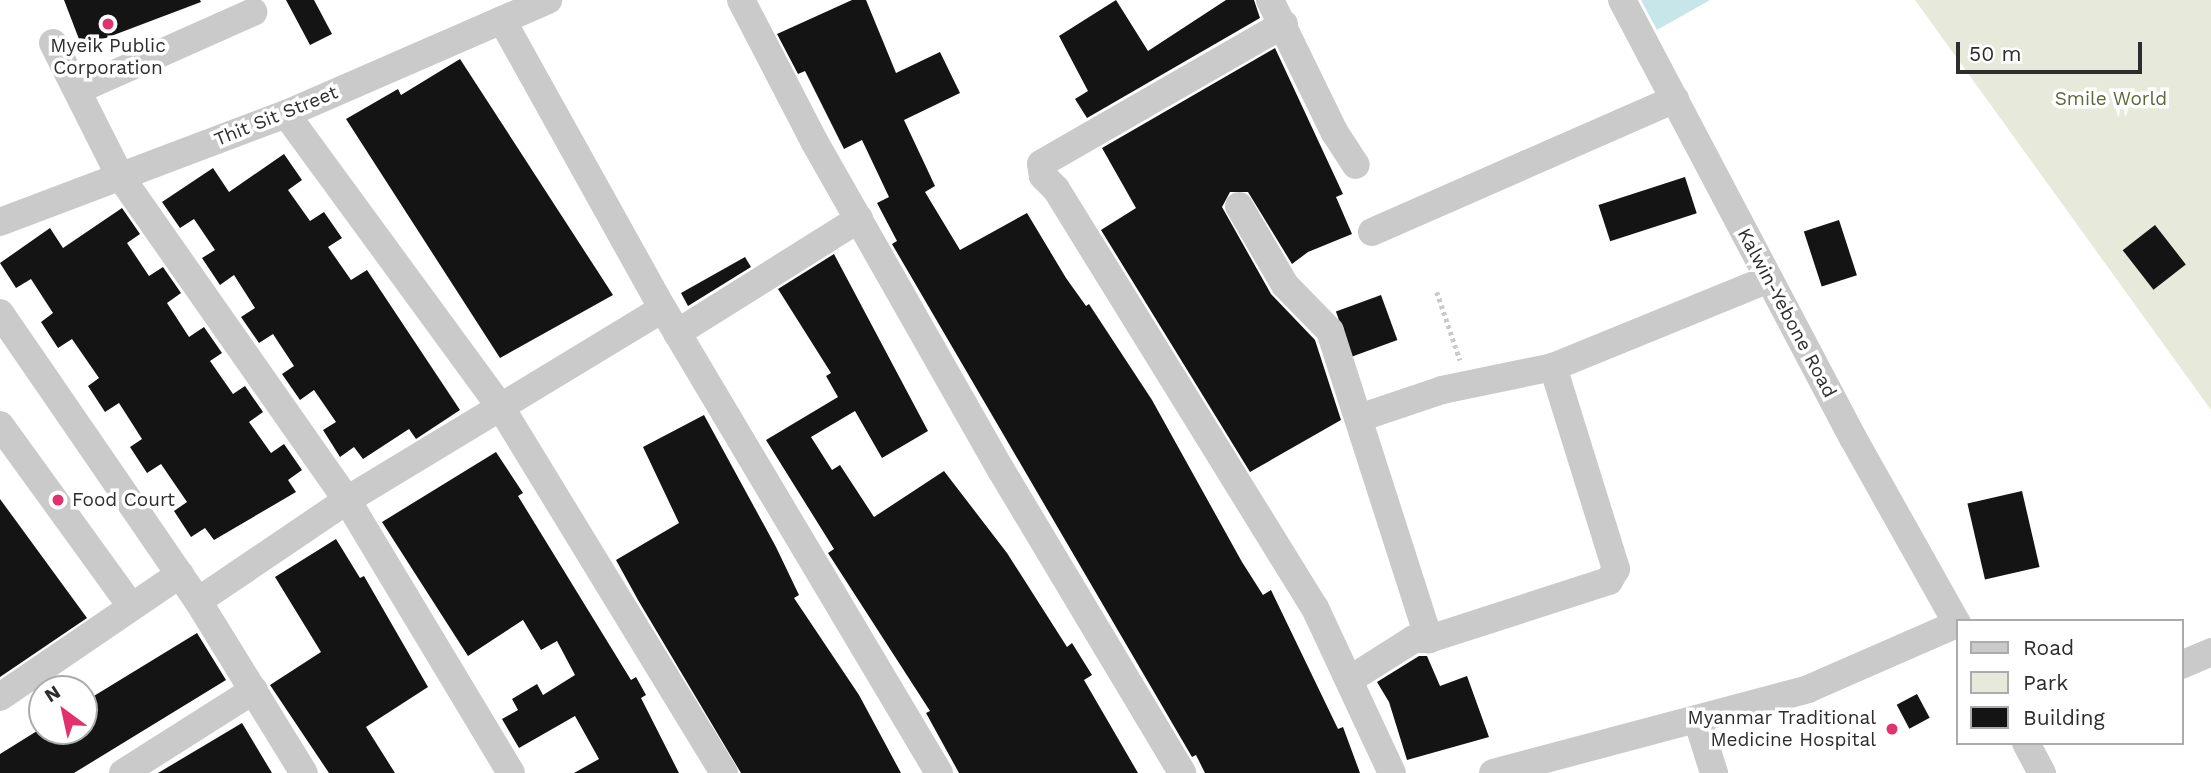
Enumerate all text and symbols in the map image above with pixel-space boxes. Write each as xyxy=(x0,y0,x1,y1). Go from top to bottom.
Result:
marker: Myeik Public Corporation xyxy=(100,16,116,32)
scale bar xyxy=(1959,28,2144,72)
place label: Myeik Public Corporation xyxy=(50,35,166,79)
text: 50 m xyxy=(1969,41,2021,66)
street label: Thit Sit Street xyxy=(211,81,341,151)
park label: Smile World xyxy=(2055,88,2167,110)
street label: Kalwin-Yebone Road xyxy=(1733,224,1841,402)
place label: Food Court xyxy=(72,489,175,511)
marker: Food Court xyxy=(50,492,66,508)
legend xyxy=(1955,619,2183,745)
text: Road xyxy=(2023,635,2074,660)
text: Park xyxy=(2023,670,2068,695)
north arrow xyxy=(28,675,98,745)
text: N xyxy=(40,680,65,707)
text: Building xyxy=(2023,705,2105,730)
place label: Myanmar Traditional Medicine Hospital xyxy=(1686,707,1876,751)
marker: Myanmar Traditional Medicine Hospital xyxy=(1882,719,1902,739)

